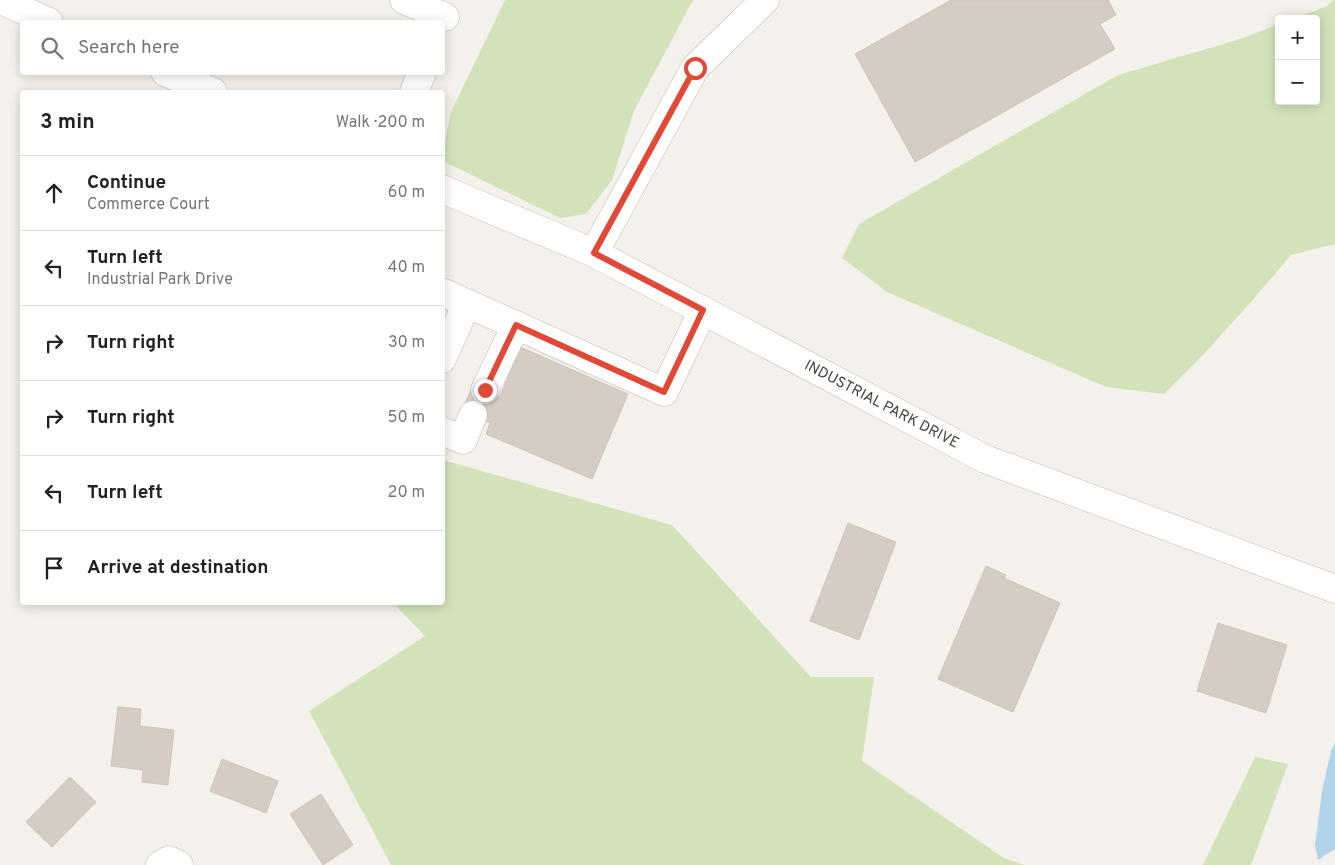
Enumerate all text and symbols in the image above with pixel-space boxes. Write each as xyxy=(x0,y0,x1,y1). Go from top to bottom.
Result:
map controls xyxy=(1275,15,1320,105)
button: + xyxy=(1275,15,1320,60)
search box xyxy=(20,20,445,75)
icon: search xyxy=(38,34,66,62)
text: Search here xyxy=(78,36,180,60)
route start xyxy=(684,57,707,80)
button: − xyxy=(1275,60,1320,105)
text: 3 min xyxy=(40,109,95,136)
text: Walk · 200 m xyxy=(336,113,425,133)
text: Continue xyxy=(87,171,166,195)
icon: ahead xyxy=(40,179,68,207)
text: 60 m xyxy=(388,183,425,203)
text: Commerce Court xyxy=(87,195,210,215)
text: Turn left xyxy=(87,246,163,270)
icon: left xyxy=(40,254,68,282)
text: 40 m xyxy=(387,258,425,278)
text: Industrial Park Drive xyxy=(87,270,233,290)
icon: right xyxy=(40,329,68,357)
text: Turn right xyxy=(87,331,175,355)
text: 30 m xyxy=(388,333,425,353)
street label: INDUSTRIAL PARK DRIVE xyxy=(801,356,962,453)
route end xyxy=(474,379,497,402)
icon: right xyxy=(40,404,68,432)
text: Turn right xyxy=(87,406,175,430)
text: 50 m xyxy=(388,408,425,428)
icon: left xyxy=(40,479,68,507)
text: Turn left xyxy=(87,481,163,505)
text: 20 m xyxy=(388,483,425,503)
icon: arrive xyxy=(40,554,68,582)
text: Arrive at destination xyxy=(87,556,268,580)

